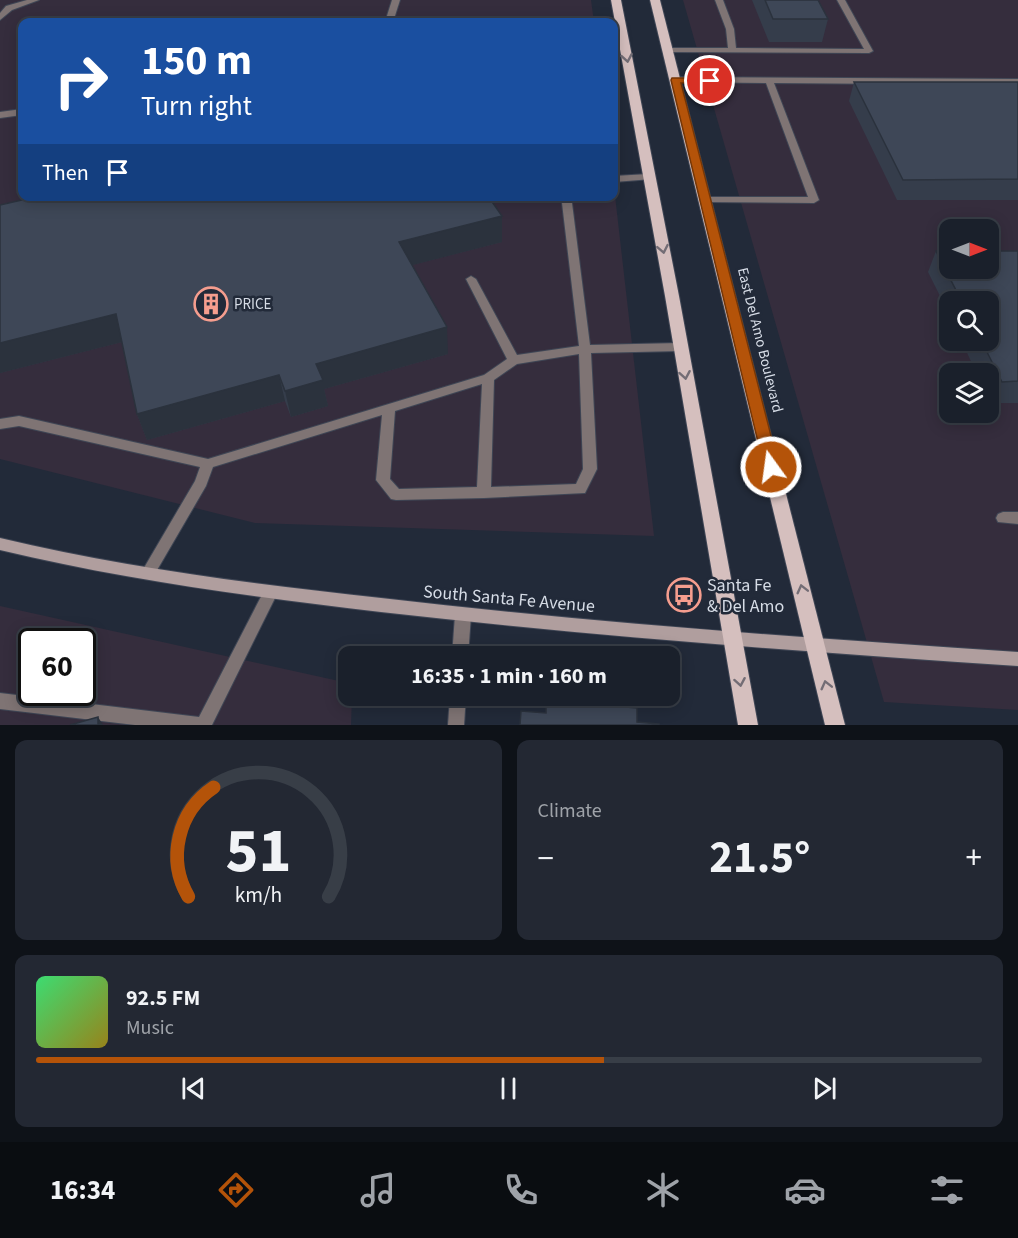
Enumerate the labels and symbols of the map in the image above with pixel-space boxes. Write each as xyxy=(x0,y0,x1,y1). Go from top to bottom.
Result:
one-way arrow xyxy=(620,52,633,62)
pin xyxy=(684,55,735,106)
north arrow xyxy=(939,219,999,279)
one-way arrow xyxy=(656,244,669,254)
street label: East Del Amo Boulevard xyxy=(732,265,788,415)
building icon: PRICE xyxy=(193,286,229,322)
place label: PRICE xyxy=(234,294,272,315)
one-way arrow xyxy=(678,370,690,380)
position arrow xyxy=(739,435,803,499)
place label: Santa Fe & Del Amo xyxy=(707,573,784,619)
bus stop icon: Santa Fe & Del Amo xyxy=(666,577,702,613)
street label: South Santa Fe Avenue xyxy=(422,579,596,619)
one-way arrow xyxy=(796,584,809,594)
speed limit sign: 60 xyxy=(18,628,96,706)
one-way arrow xyxy=(734,677,746,687)
one-way arrow xyxy=(820,680,833,690)

